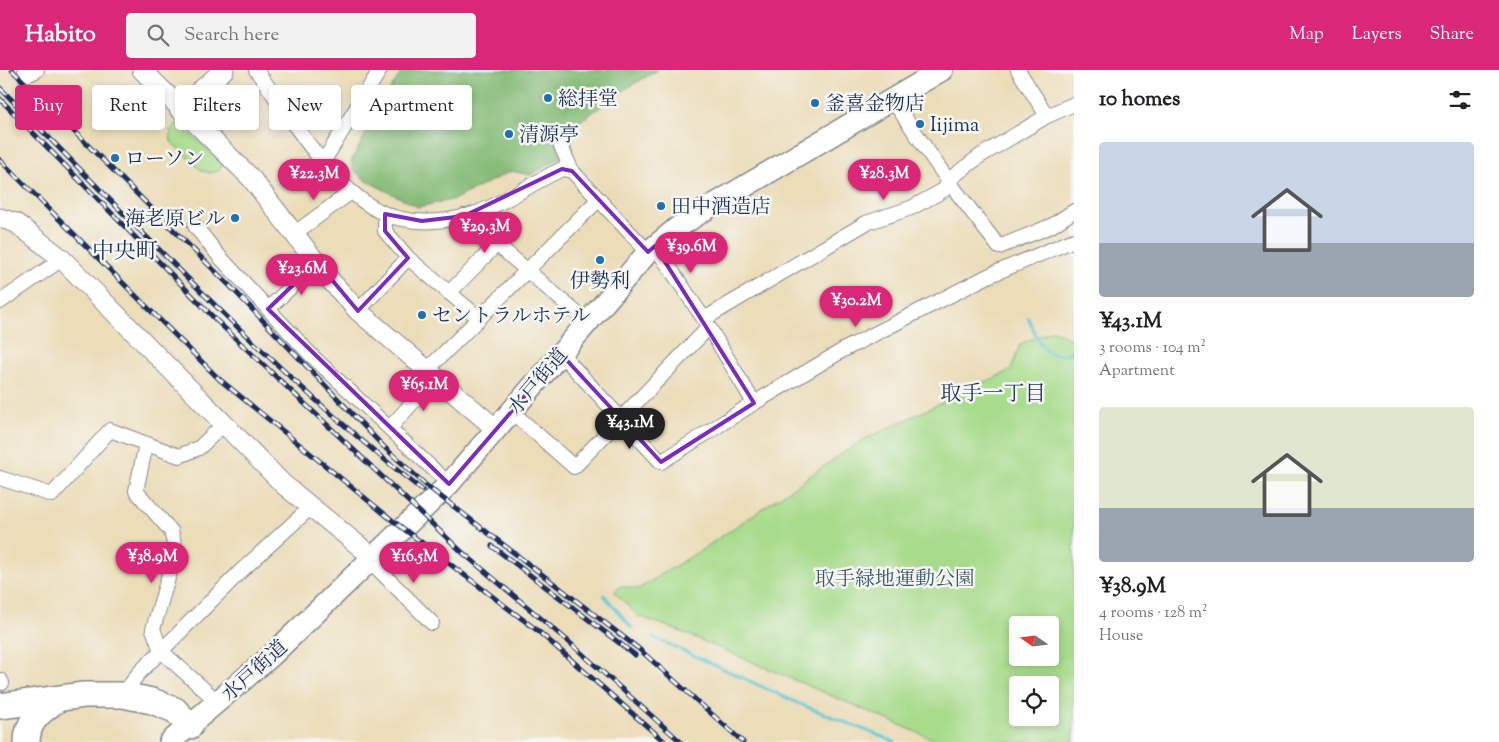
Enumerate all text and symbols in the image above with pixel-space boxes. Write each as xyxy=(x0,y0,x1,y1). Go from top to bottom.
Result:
search box xyxy=(126,13,476,58)
text: Habito xyxy=(25,18,96,52)
icon: search xyxy=(144,21,172,49)
text: Search here xyxy=(184,22,279,49)
text: Map xyxy=(1289,22,1324,48)
text: Layers xyxy=(1352,22,1402,48)
text: Share xyxy=(1430,22,1474,48)
chip: Buy xyxy=(15,85,82,130)
chip: Rent xyxy=(92,85,165,130)
chip: Filters xyxy=(175,85,259,130)
chip: New xyxy=(269,85,341,130)
chip: Apartment xyxy=(351,85,472,130)
text: 10 homes xyxy=(1099,85,1180,115)
place label: 総拝堂 xyxy=(558,86,618,115)
icon: filters xyxy=(1446,86,1474,114)
place label: 釜喜金物店 xyxy=(825,91,925,120)
marker: 総拝堂 xyxy=(542,92,554,104)
marker: 釜喜金物店 xyxy=(809,97,821,109)
place label: Iijima xyxy=(930,112,979,141)
marker: Iijima xyxy=(914,118,926,130)
place label: 清源亭 xyxy=(519,122,579,151)
marker: 清源亭 xyxy=(503,128,515,140)
place label: ローソン xyxy=(125,146,204,175)
marker: ローソン xyxy=(109,152,121,164)
pin: ¥22.3M xyxy=(273,158,355,201)
pin: ¥28.3M xyxy=(843,158,925,201)
text: ¥22.3M xyxy=(289,163,339,186)
text: ¥28.3M xyxy=(859,163,909,186)
icon: home xyxy=(1242,175,1332,265)
place label: 田中酒造店 xyxy=(671,194,771,223)
marker: 田中酒造店 xyxy=(655,200,667,212)
place label: 海老原ビル xyxy=(125,206,225,235)
marker: 海老原ビル xyxy=(229,212,241,224)
pin: ¥29.3M xyxy=(444,212,526,254)
text: ¥29.3M xyxy=(460,216,510,239)
pin: ¥39.6M xyxy=(650,232,732,274)
text: ¥39.6M xyxy=(666,236,716,259)
district label: 中央町 xyxy=(92,237,158,269)
pin: ¥23.6M xyxy=(261,254,343,296)
marker: 伊勢利 xyxy=(594,254,606,266)
text: ¥23.6M xyxy=(277,258,327,281)
place label: 伊勢利 xyxy=(570,268,630,297)
pin: ¥30.2M xyxy=(815,286,897,328)
text: ¥30.2M xyxy=(831,290,881,313)
place label: セントラルホテル xyxy=(432,303,590,332)
text: ¥43.1M xyxy=(1099,307,1162,337)
marker: セントラルホテル xyxy=(416,309,428,321)
text: 3 rooms · 104 m² xyxy=(1099,337,1206,360)
street label: 水戸街道 xyxy=(502,343,576,423)
text: Apartment xyxy=(1099,360,1175,383)
pin: ¥65.1M xyxy=(383,370,465,412)
text: ¥65.1M xyxy=(400,374,448,397)
district label: 取手一丁目 xyxy=(941,380,1046,410)
pin: ¥43.1M xyxy=(589,408,671,450)
text: ¥43.1M xyxy=(606,412,654,435)
icon: home xyxy=(1242,440,1332,530)
pin: ¥38.9M xyxy=(111,542,193,584)
pin: ¥16.5M xyxy=(373,542,455,584)
text: ¥38.9M xyxy=(127,546,177,569)
text: ¥16.5M xyxy=(390,546,438,569)
park label: 取手緑地運動公園 xyxy=(815,566,975,595)
text: ¥38.9M xyxy=(1099,572,1166,602)
text: 4 rooms · 128 m² xyxy=(1099,602,1207,625)
north arrow xyxy=(1009,616,1059,666)
map controls xyxy=(1009,616,1059,726)
text: House xyxy=(1099,625,1143,648)
street label: 水戸街道 xyxy=(216,634,295,709)
button: locate xyxy=(1009,676,1059,726)

